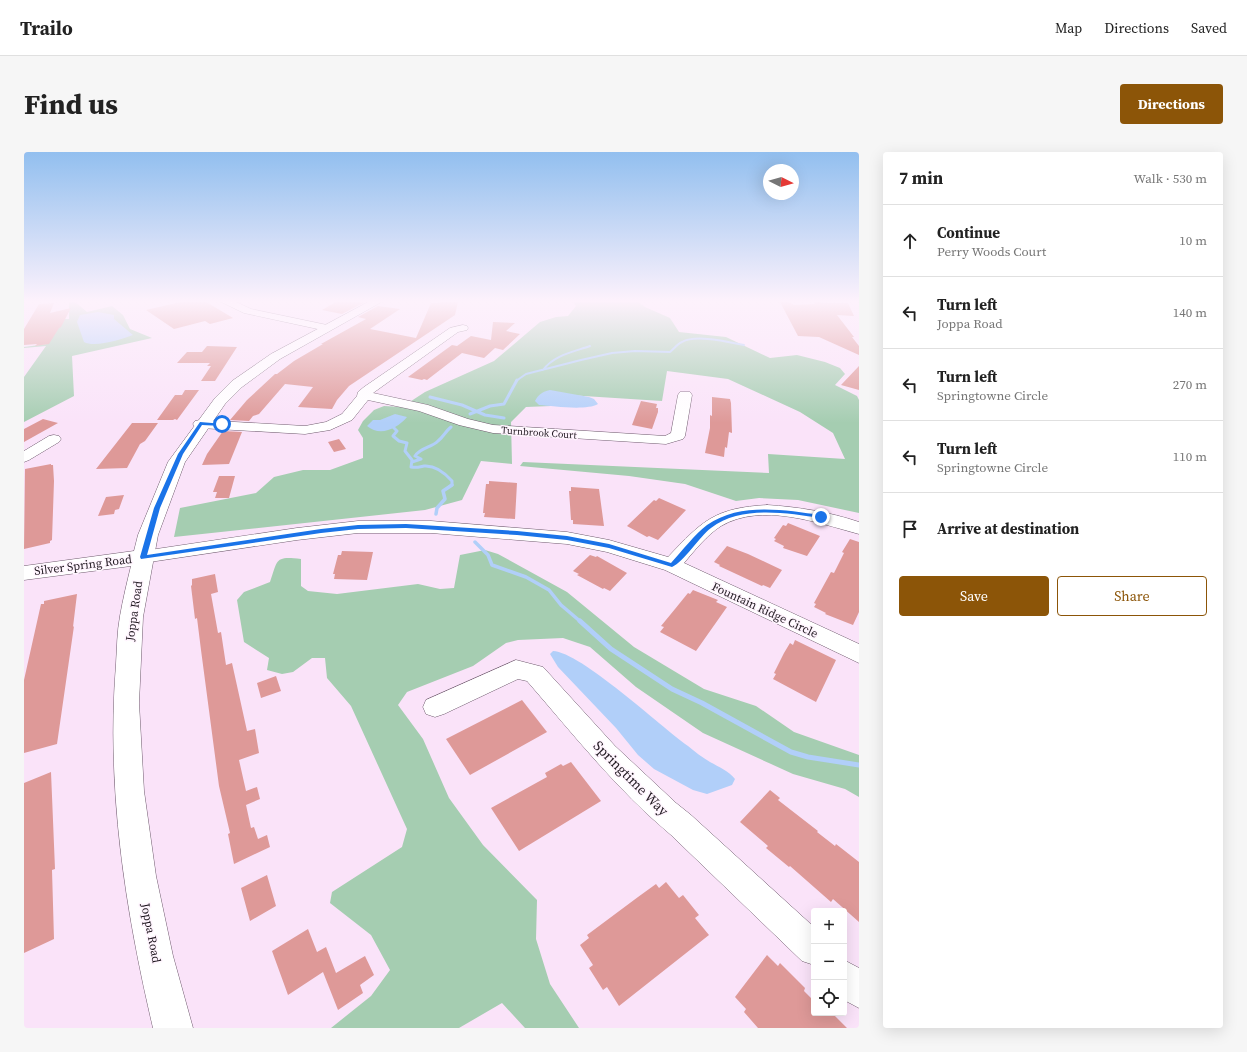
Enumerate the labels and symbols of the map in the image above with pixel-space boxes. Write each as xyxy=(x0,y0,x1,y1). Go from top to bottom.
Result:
north arrow xyxy=(763,164,799,200)
route start xyxy=(213,415,231,433)
street label: Turnbrook Court xyxy=(501,423,578,442)
route end xyxy=(812,508,830,526)
street label: Silver Spring Road xyxy=(33,551,133,579)
street label: Fountain Ridge Circle xyxy=(709,578,821,642)
street label: Joppa Road xyxy=(122,580,146,643)
street label: Springtime Way xyxy=(589,736,674,821)
street label: Joppa Road xyxy=(137,901,165,965)

